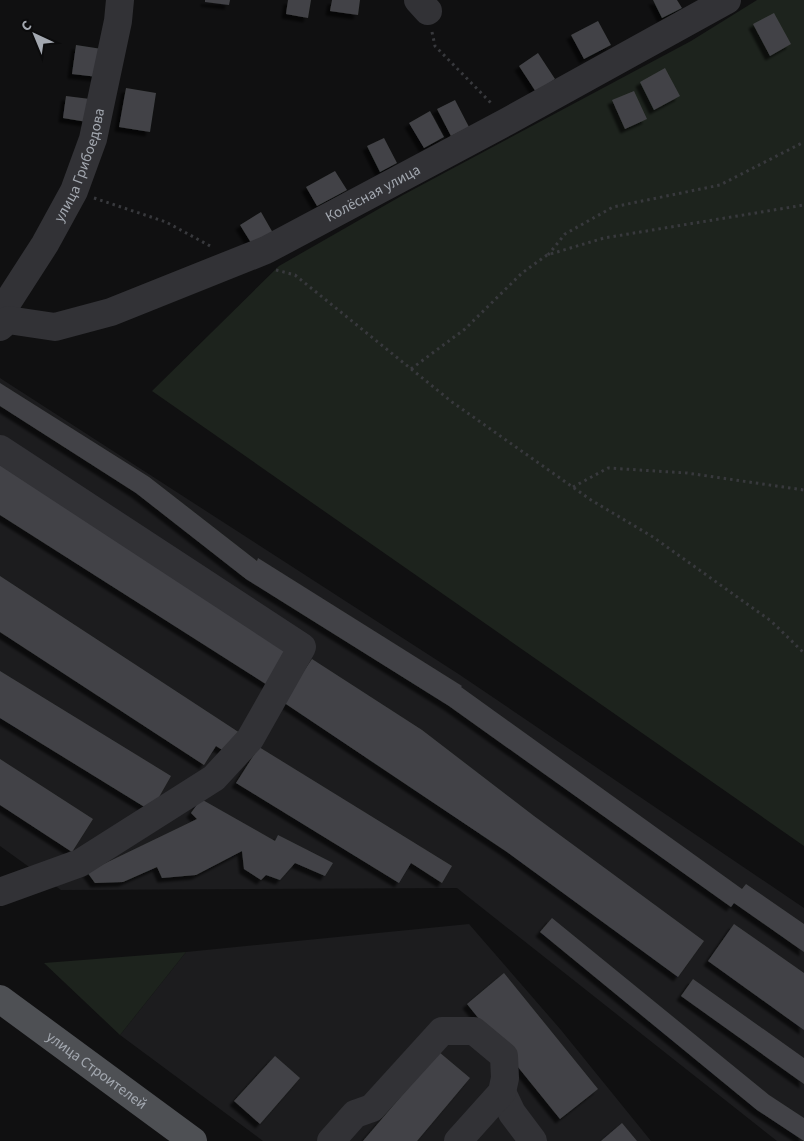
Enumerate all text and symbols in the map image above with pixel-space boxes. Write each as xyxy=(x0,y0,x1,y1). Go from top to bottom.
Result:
north arrow xyxy=(10,10,60,60)
text: С xyxy=(17,16,37,36)
street label: улица Грибоедова xyxy=(49,106,110,226)
street label: Колёсная улица xyxy=(322,160,424,228)
street label: улица Строителей xyxy=(42,1026,151,1115)

